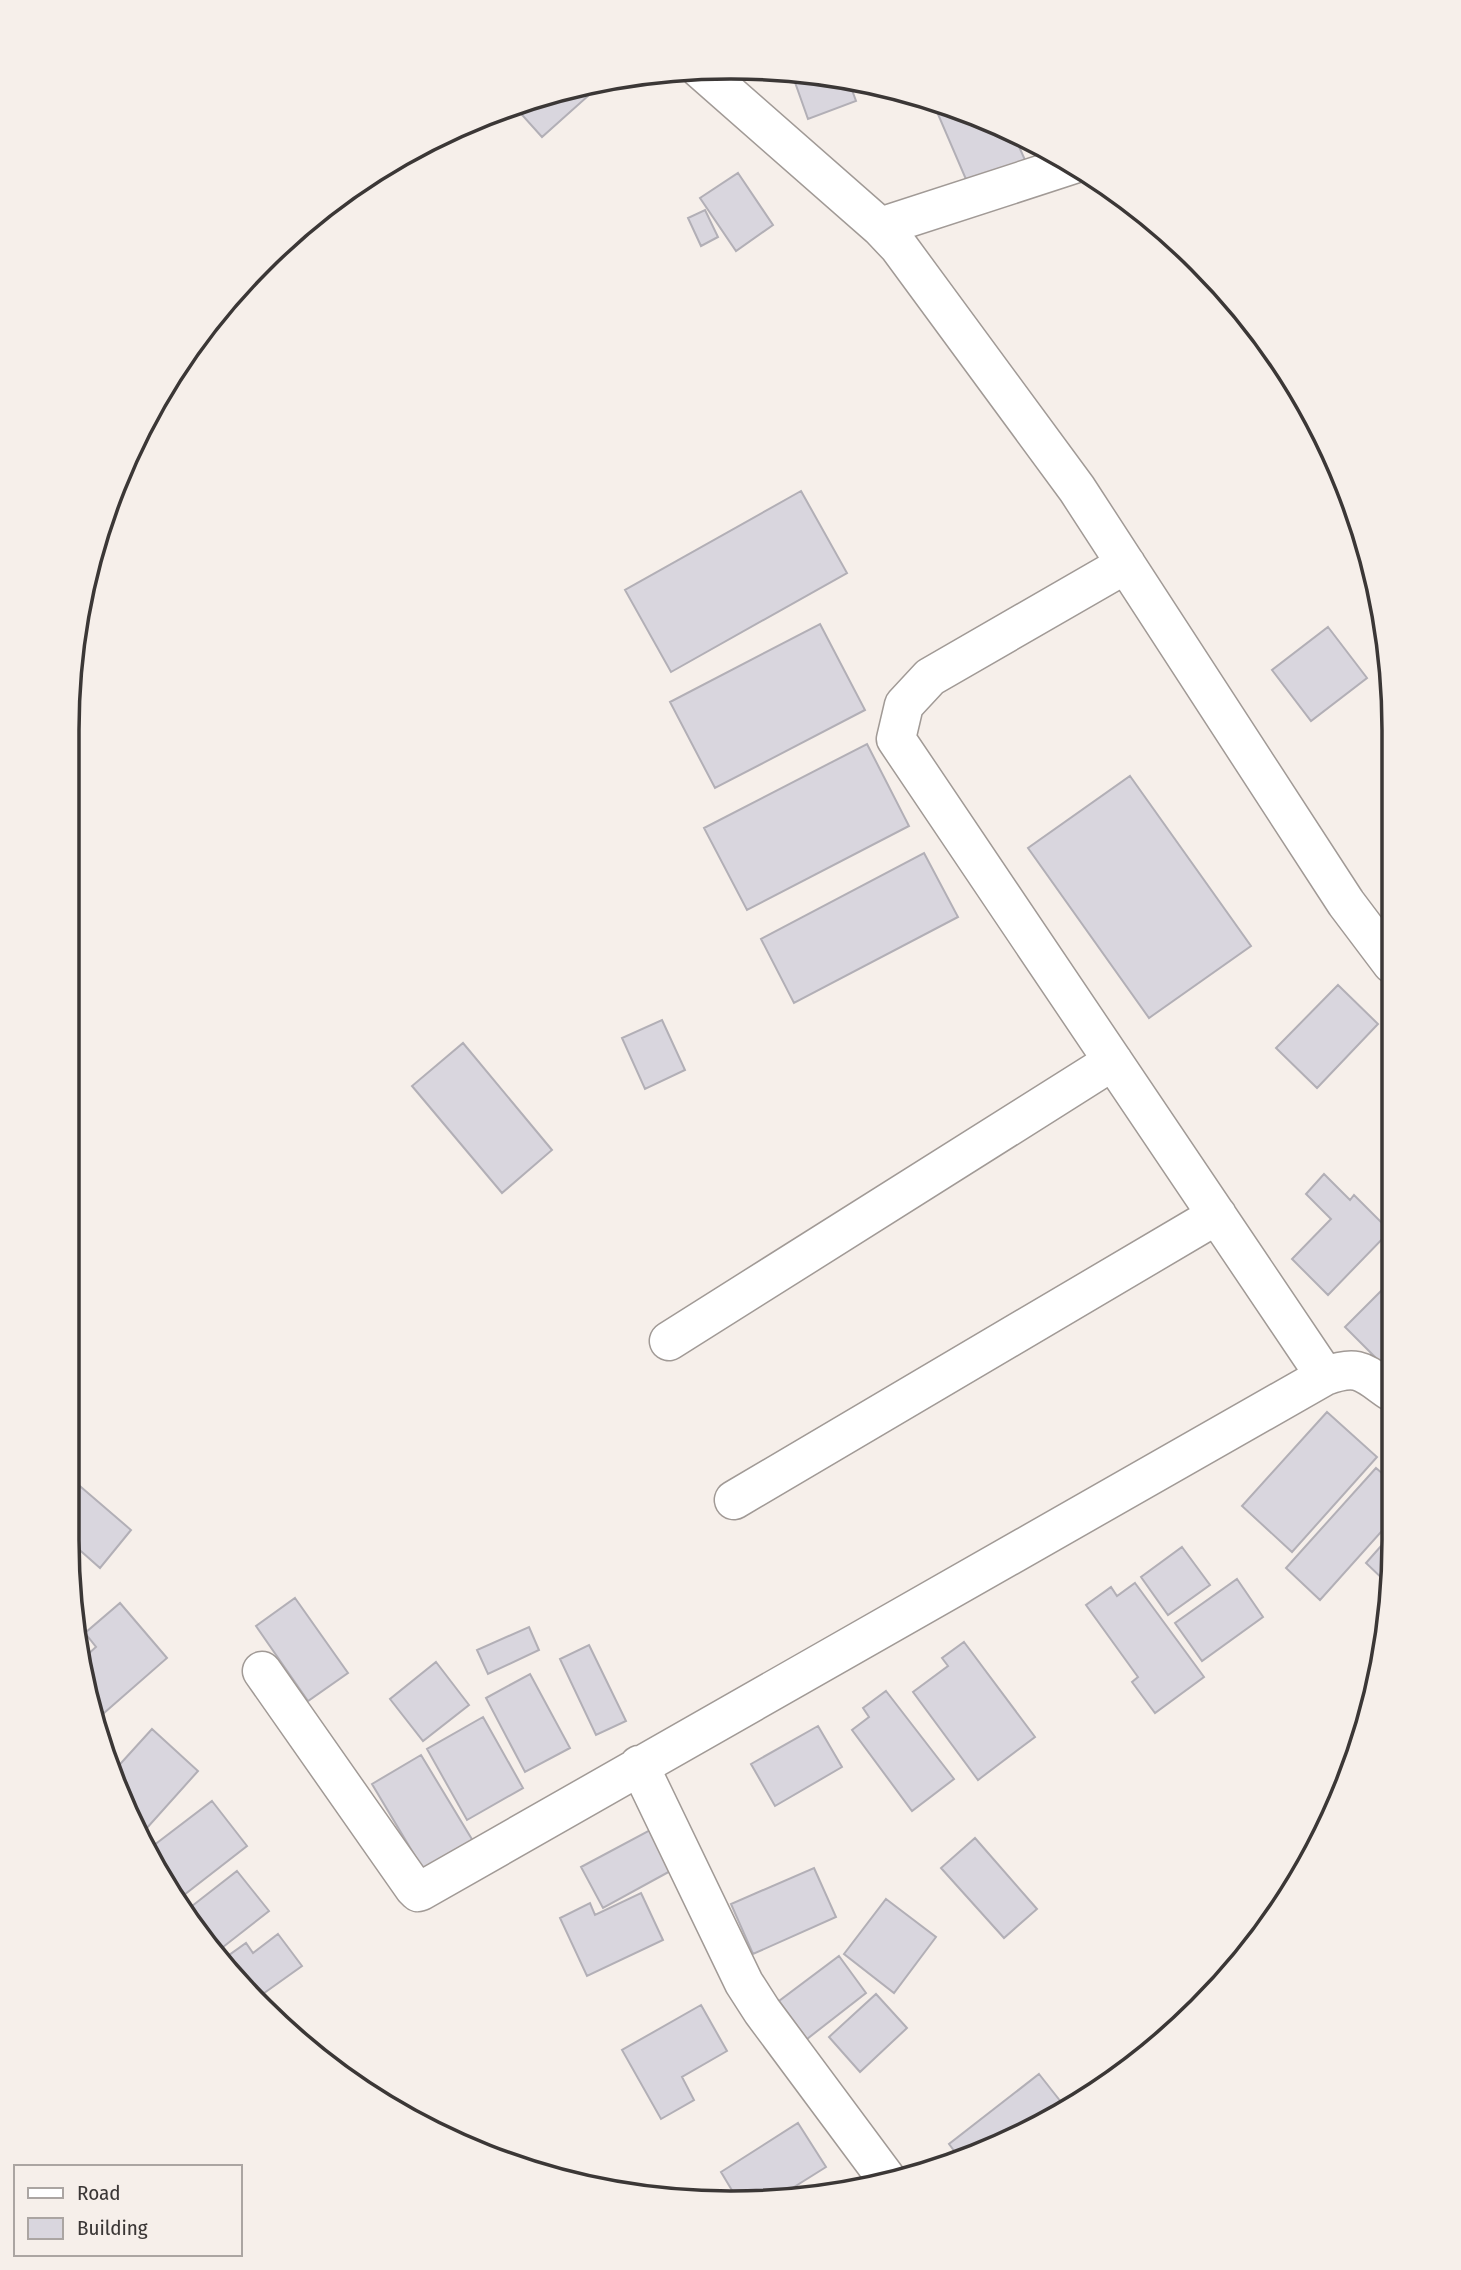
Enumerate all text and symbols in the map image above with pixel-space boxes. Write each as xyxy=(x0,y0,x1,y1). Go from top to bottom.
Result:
legend xyxy=(14,2165,242,2256)
text: Road xyxy=(77,2180,121,2206)
text: Building xyxy=(77,2215,148,2241)

